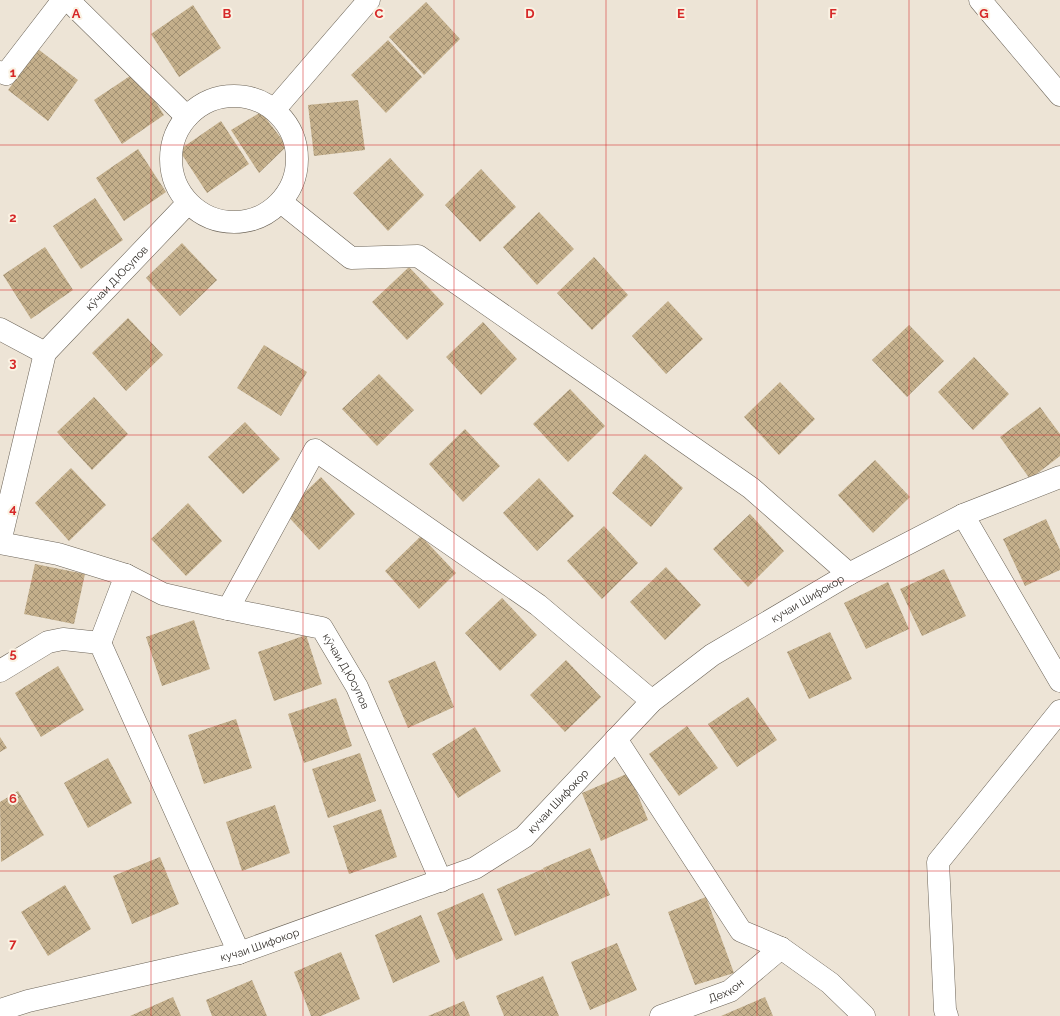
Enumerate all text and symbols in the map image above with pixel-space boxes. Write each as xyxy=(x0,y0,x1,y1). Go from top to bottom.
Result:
text: A xyxy=(72,6,81,21)
text: B xyxy=(223,6,232,21)
text: C xyxy=(375,6,384,21)
text: D xyxy=(525,6,535,21)
text: E xyxy=(677,6,685,21)
text: F xyxy=(829,6,837,21)
text: G xyxy=(979,6,989,21)
text: 1 xyxy=(10,65,17,80)
text: 2 xyxy=(9,210,17,225)
street label: кӯчаи Д.Юсупов xyxy=(83,243,151,313)
text: 3 xyxy=(9,355,17,370)
text: 4 xyxy=(9,501,17,516)
street label: кучаи Шифокор xyxy=(769,572,847,626)
street label: кӯчаи Д.Юсупов xyxy=(320,631,372,711)
text: 5 xyxy=(9,646,17,661)
street label: кучаи Шифокор xyxy=(525,767,591,836)
text: 6 xyxy=(9,791,17,806)
street label: кучаи Шифокор xyxy=(219,926,301,964)
text: 7 xyxy=(9,936,17,951)
street label: Дехкон xyxy=(707,976,747,1005)

